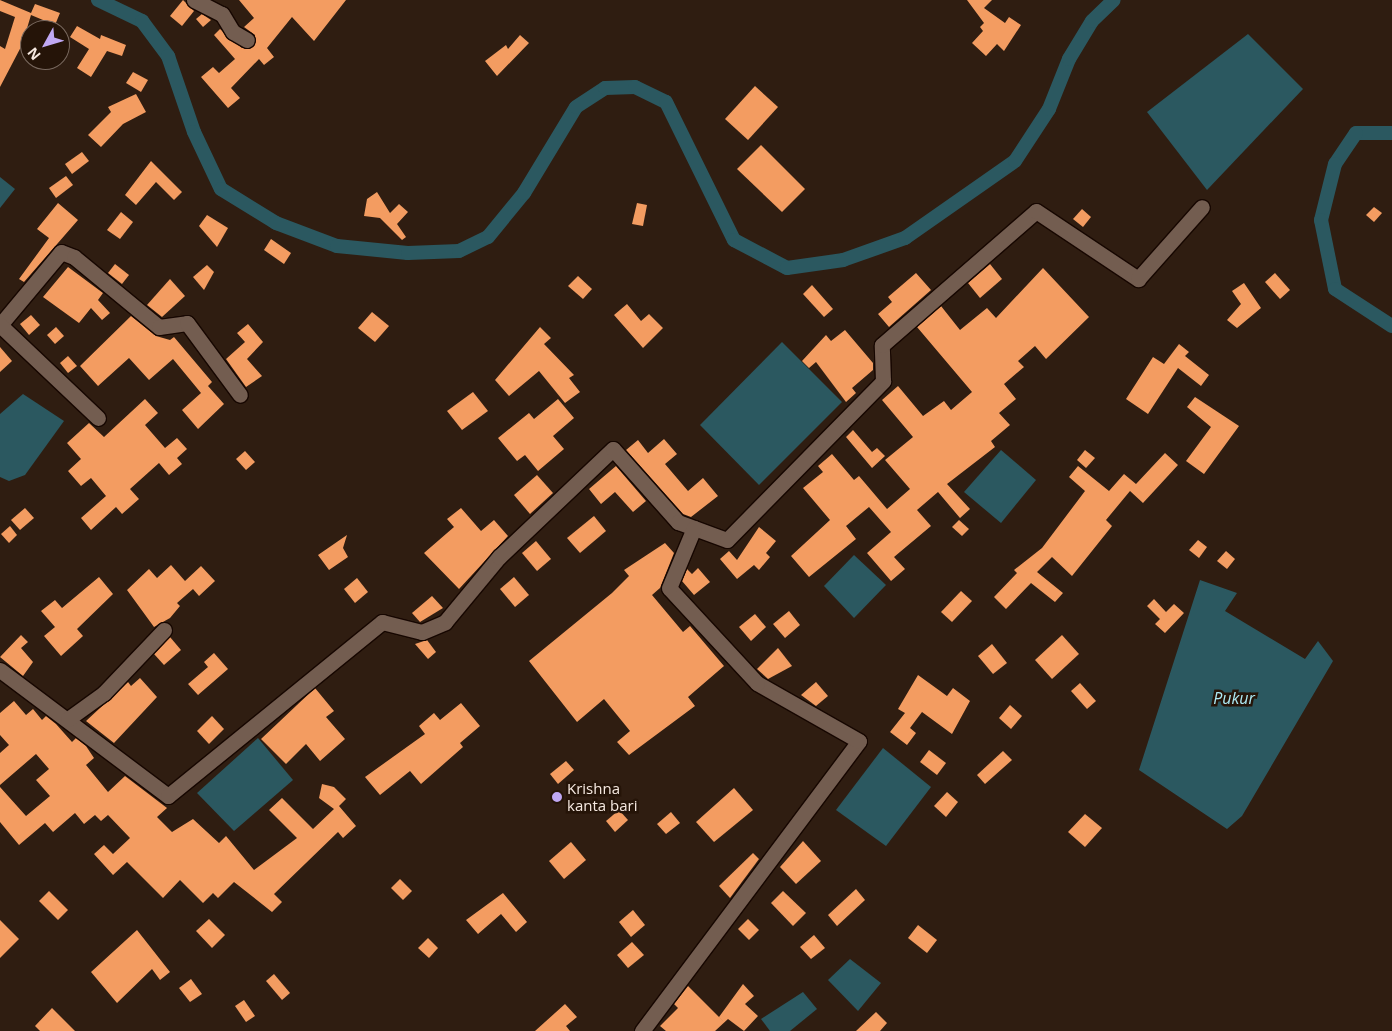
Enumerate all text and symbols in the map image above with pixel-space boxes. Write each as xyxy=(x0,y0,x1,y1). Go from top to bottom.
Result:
north arrow xyxy=(20,20,70,70)
text: N xyxy=(23,44,45,65)
water label: Pukur xyxy=(1213,688,1255,708)
place label: Krishna kanta bari xyxy=(567,779,637,814)
marker: Krishna kanta bari xyxy=(551,791,563,803)

